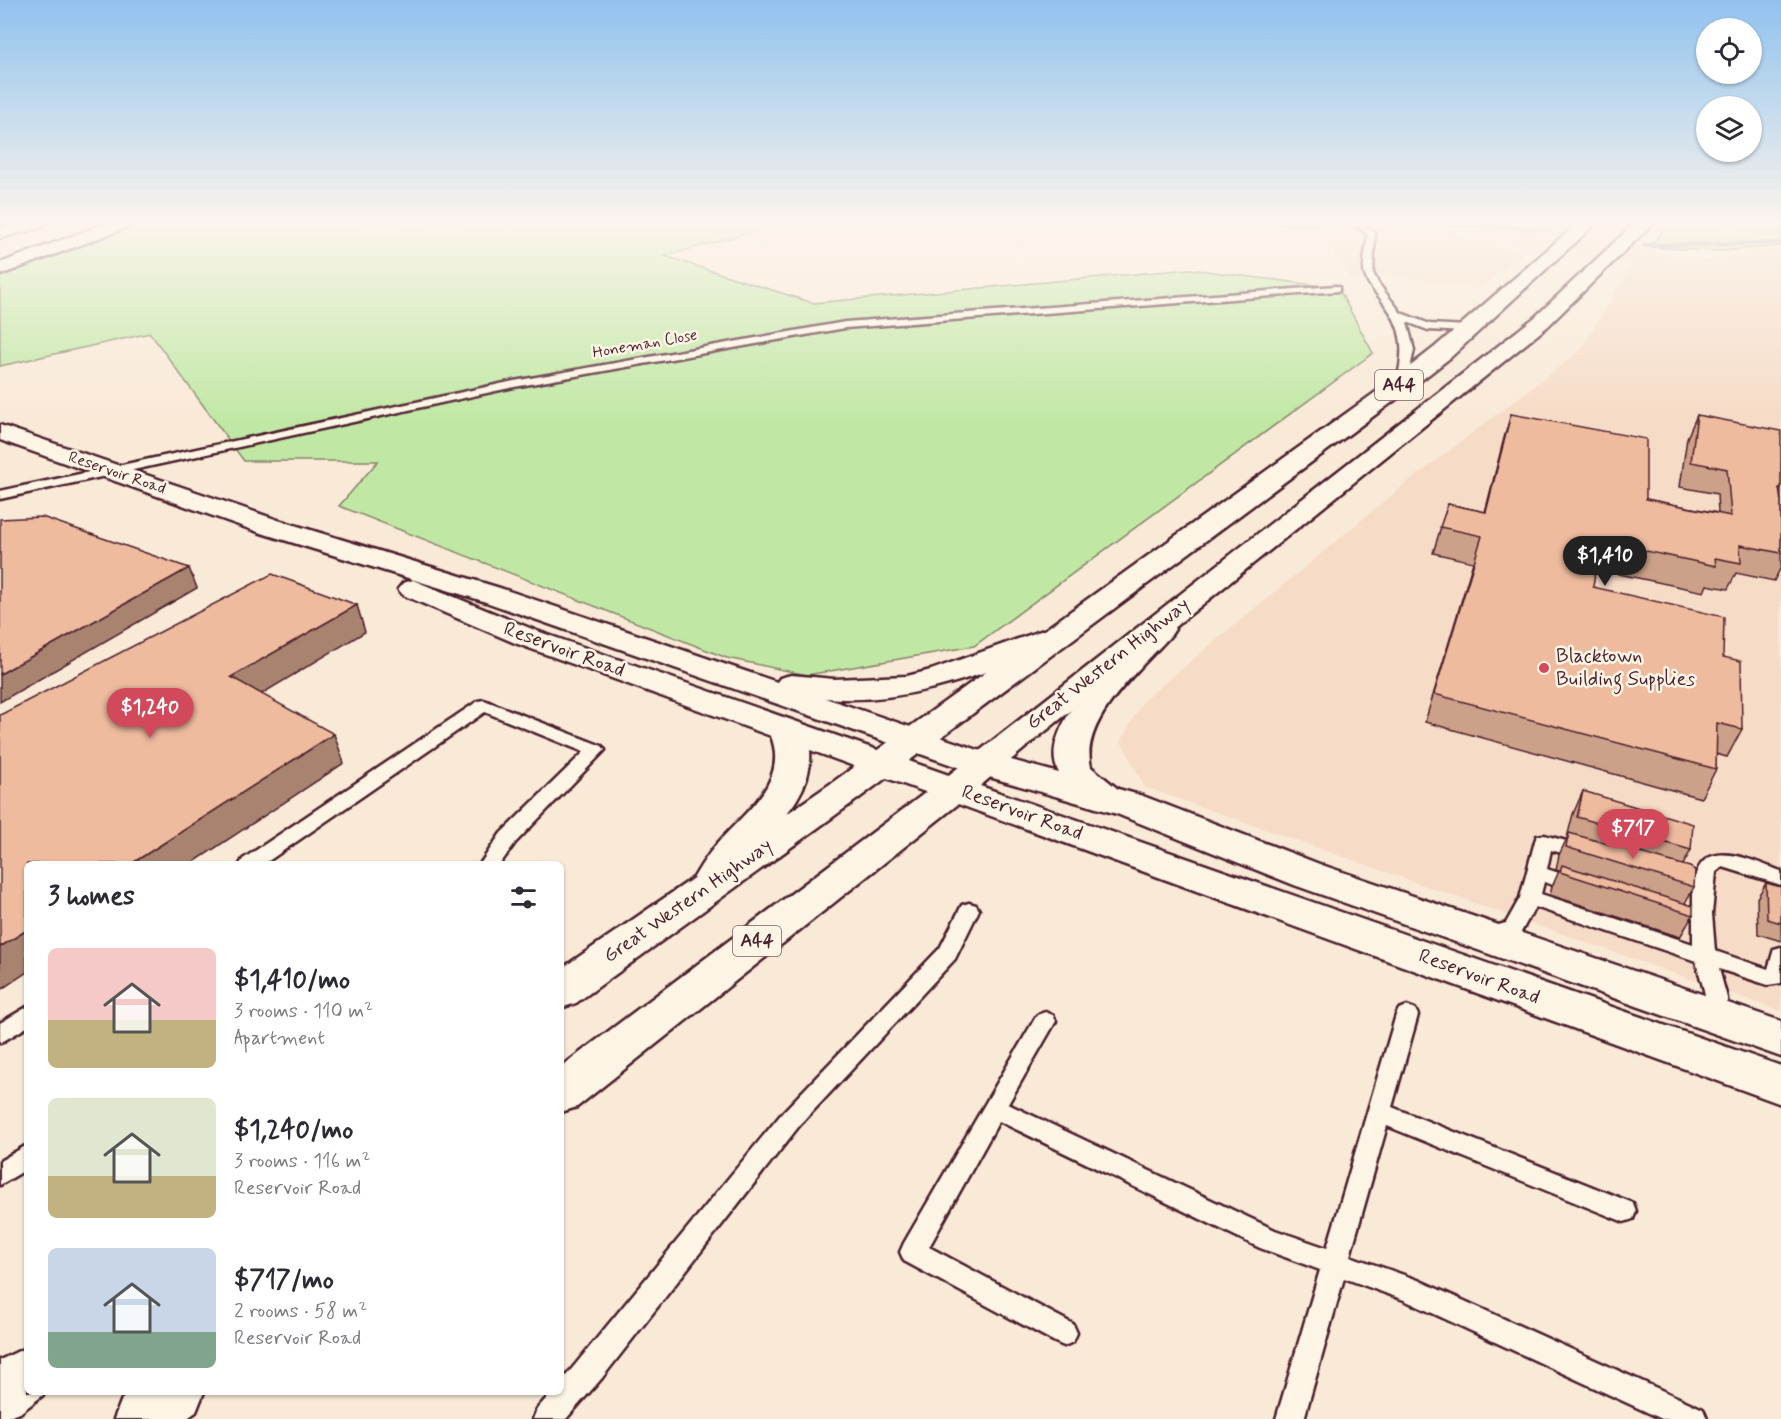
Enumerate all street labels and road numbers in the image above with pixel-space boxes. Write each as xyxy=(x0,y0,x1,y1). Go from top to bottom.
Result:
street label: Honeman Close xyxy=(591,324,699,364)
road number: A44 xyxy=(1375,370,1423,400)
street label: Reservoir Road xyxy=(66,447,168,499)
street label: Great Western Highway xyxy=(1021,592,1195,736)
street label: Reservoir Road xyxy=(500,616,628,684)
street label: Reservoir Road xyxy=(958,779,1086,847)
street label: Great Western Highway xyxy=(598,832,778,970)
road number: A44 xyxy=(733,926,781,956)
street label: Reservoir Road xyxy=(1415,943,1543,1011)

